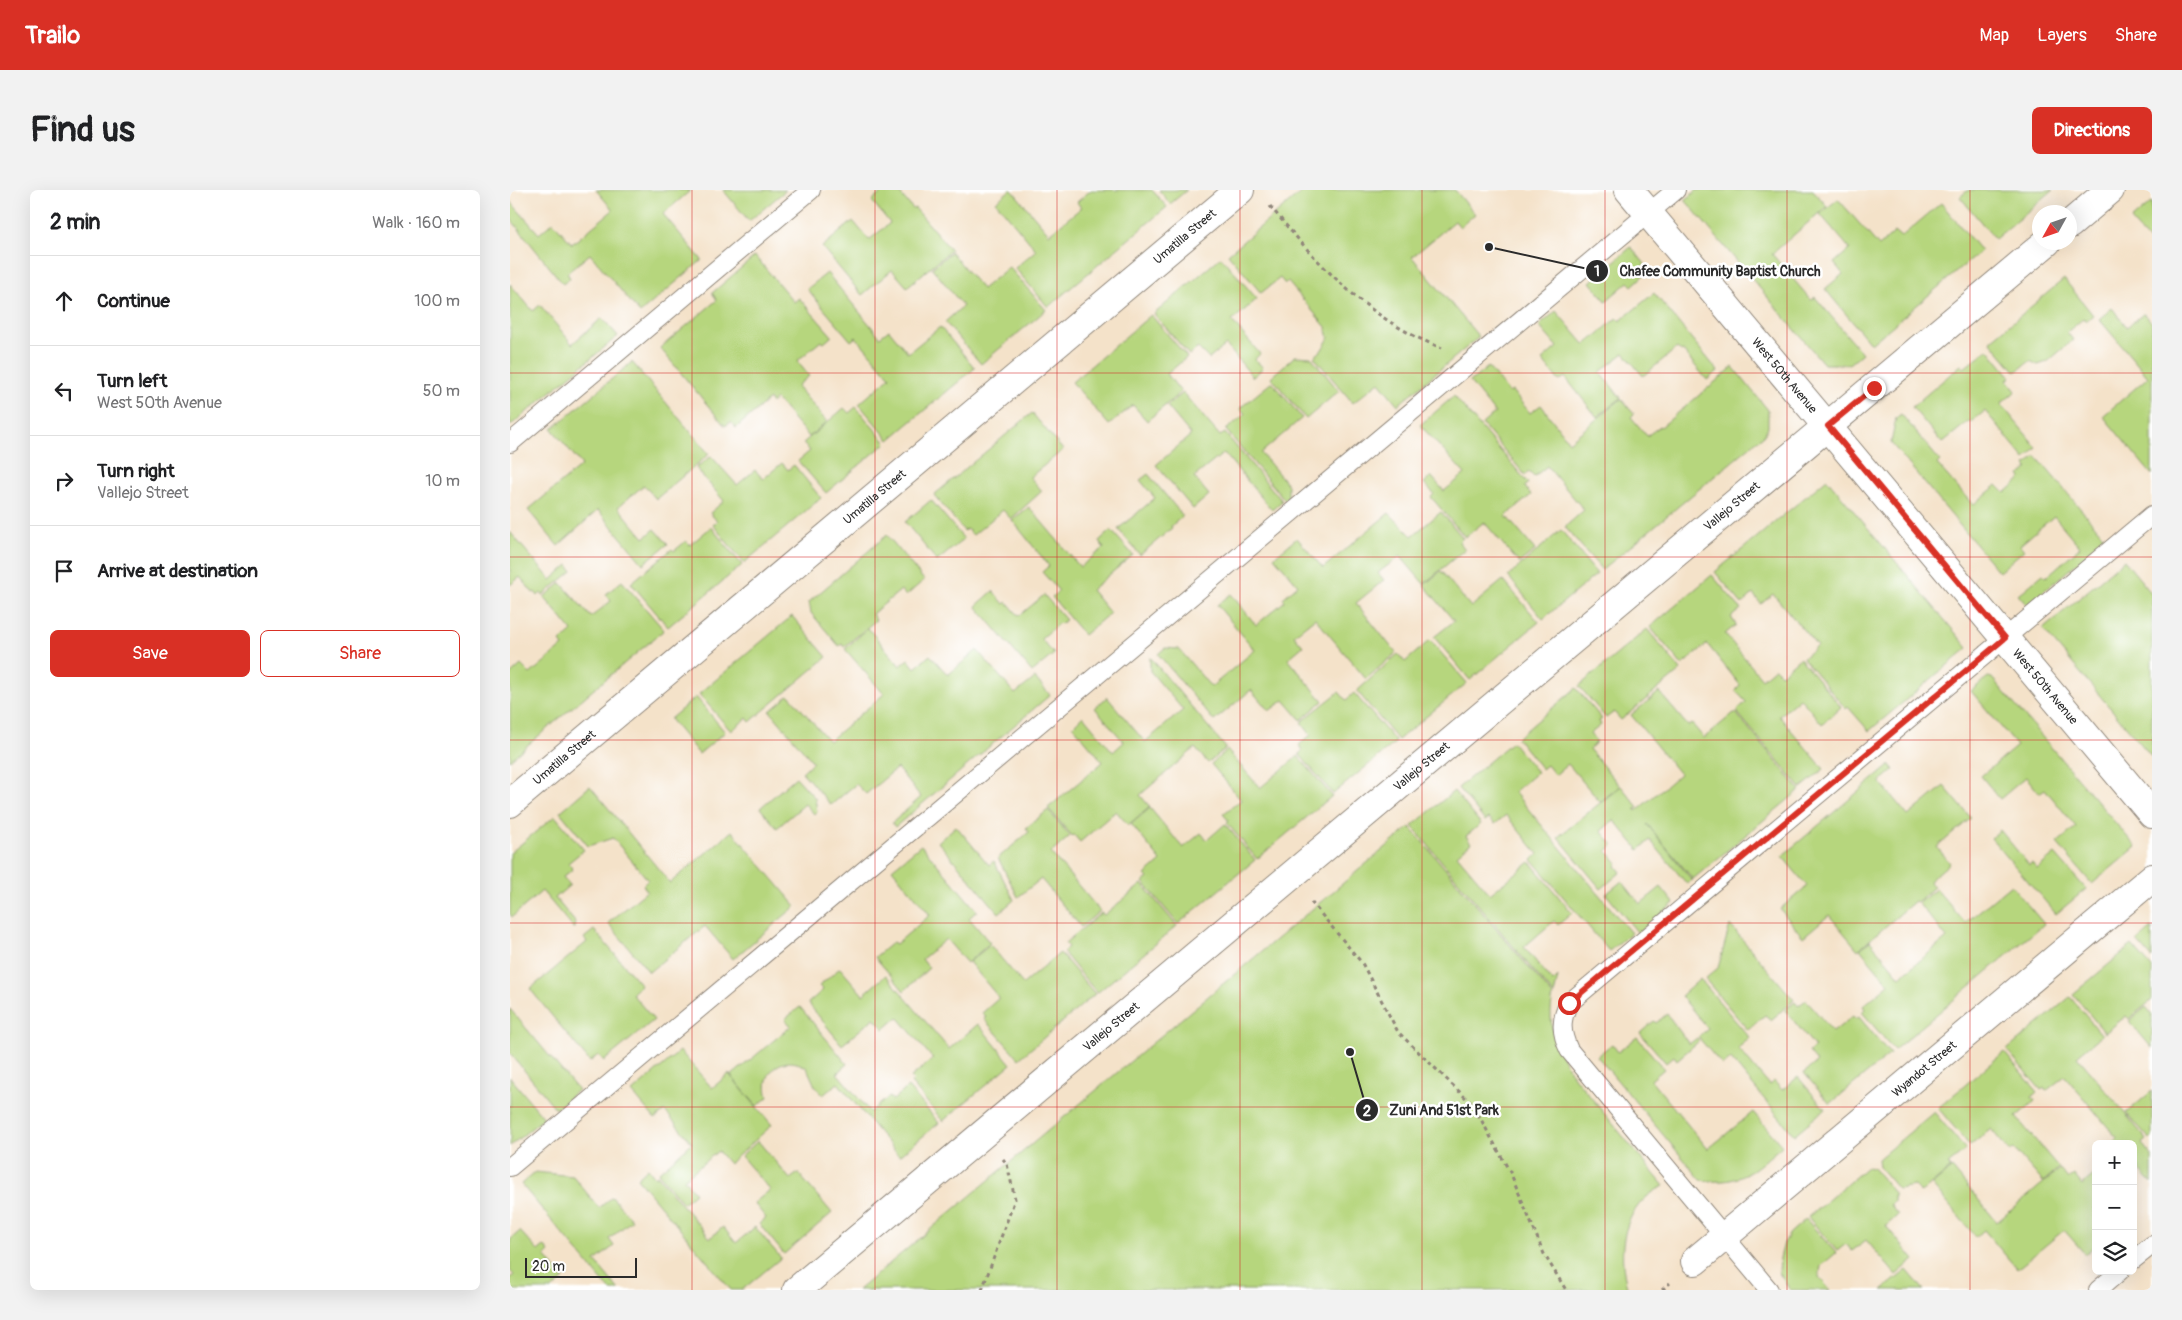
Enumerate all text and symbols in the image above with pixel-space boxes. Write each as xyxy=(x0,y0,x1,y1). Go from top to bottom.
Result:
text: Trailo xyxy=(25,21,80,50)
text: Map xyxy=(1980,24,2009,47)
text: Layers xyxy=(2037,24,2087,47)
text: Share xyxy=(2115,24,2157,47)
button: Directions xyxy=(2032,107,2152,154)
text: Find us xyxy=(30,108,135,152)
north arrow xyxy=(2032,205,2077,250)
street label: Umatilla Street xyxy=(1151,206,1220,267)
text: 2 min xyxy=(50,209,100,236)
text: Walk · 160 m xyxy=(372,213,460,233)
callout: Chafee Community Baptist Church xyxy=(1584,256,1831,285)
text: 1 xyxy=(1594,262,1600,281)
text: Chafee Community Baptist Church xyxy=(1619,263,1821,280)
icon: ahead xyxy=(50,287,78,315)
text: Continue xyxy=(97,289,170,313)
text: 100 m xyxy=(414,291,460,311)
street label: West 50th Avenue xyxy=(1748,335,1820,417)
text: Turn left xyxy=(97,369,167,393)
icon: left xyxy=(50,377,78,405)
route end xyxy=(1863,377,1886,400)
text: 50 m xyxy=(423,381,460,401)
text: West 50th Avenue xyxy=(97,393,222,413)
text: Turn right xyxy=(97,459,175,483)
icon: right xyxy=(50,467,78,495)
street label: Umatilla Street xyxy=(840,467,909,528)
text: 10 m xyxy=(425,471,460,491)
street label: Vallejo Street xyxy=(1701,479,1764,534)
text: Vallejo Street xyxy=(97,483,189,503)
icon: arrive xyxy=(50,557,78,585)
text: Arrive at destination xyxy=(97,559,258,583)
button: Save xyxy=(50,630,250,677)
button: Share xyxy=(260,630,460,677)
street label: West 50th Avenue xyxy=(2009,646,2081,728)
street label: Umatilla Street xyxy=(530,727,599,788)
street label: Vallejo Street xyxy=(1391,739,1453,795)
route start xyxy=(1558,992,1581,1015)
street label: Vallejo Street xyxy=(1080,999,1143,1055)
street label: Wyandot Street xyxy=(1889,1038,1960,1101)
callout: Zuni And 51st Park xyxy=(1354,1096,1508,1125)
text: 2 xyxy=(1363,1102,1371,1121)
text: Zuni And 51st Park xyxy=(1389,1102,1499,1119)
map controls xyxy=(2092,1140,2137,1275)
button: + xyxy=(2092,1140,2137,1185)
button: − xyxy=(2092,1185,2137,1230)
button: layers xyxy=(2092,1230,2137,1275)
scale bar xyxy=(525,1255,638,1278)
text: 20 m xyxy=(532,1258,565,1275)

